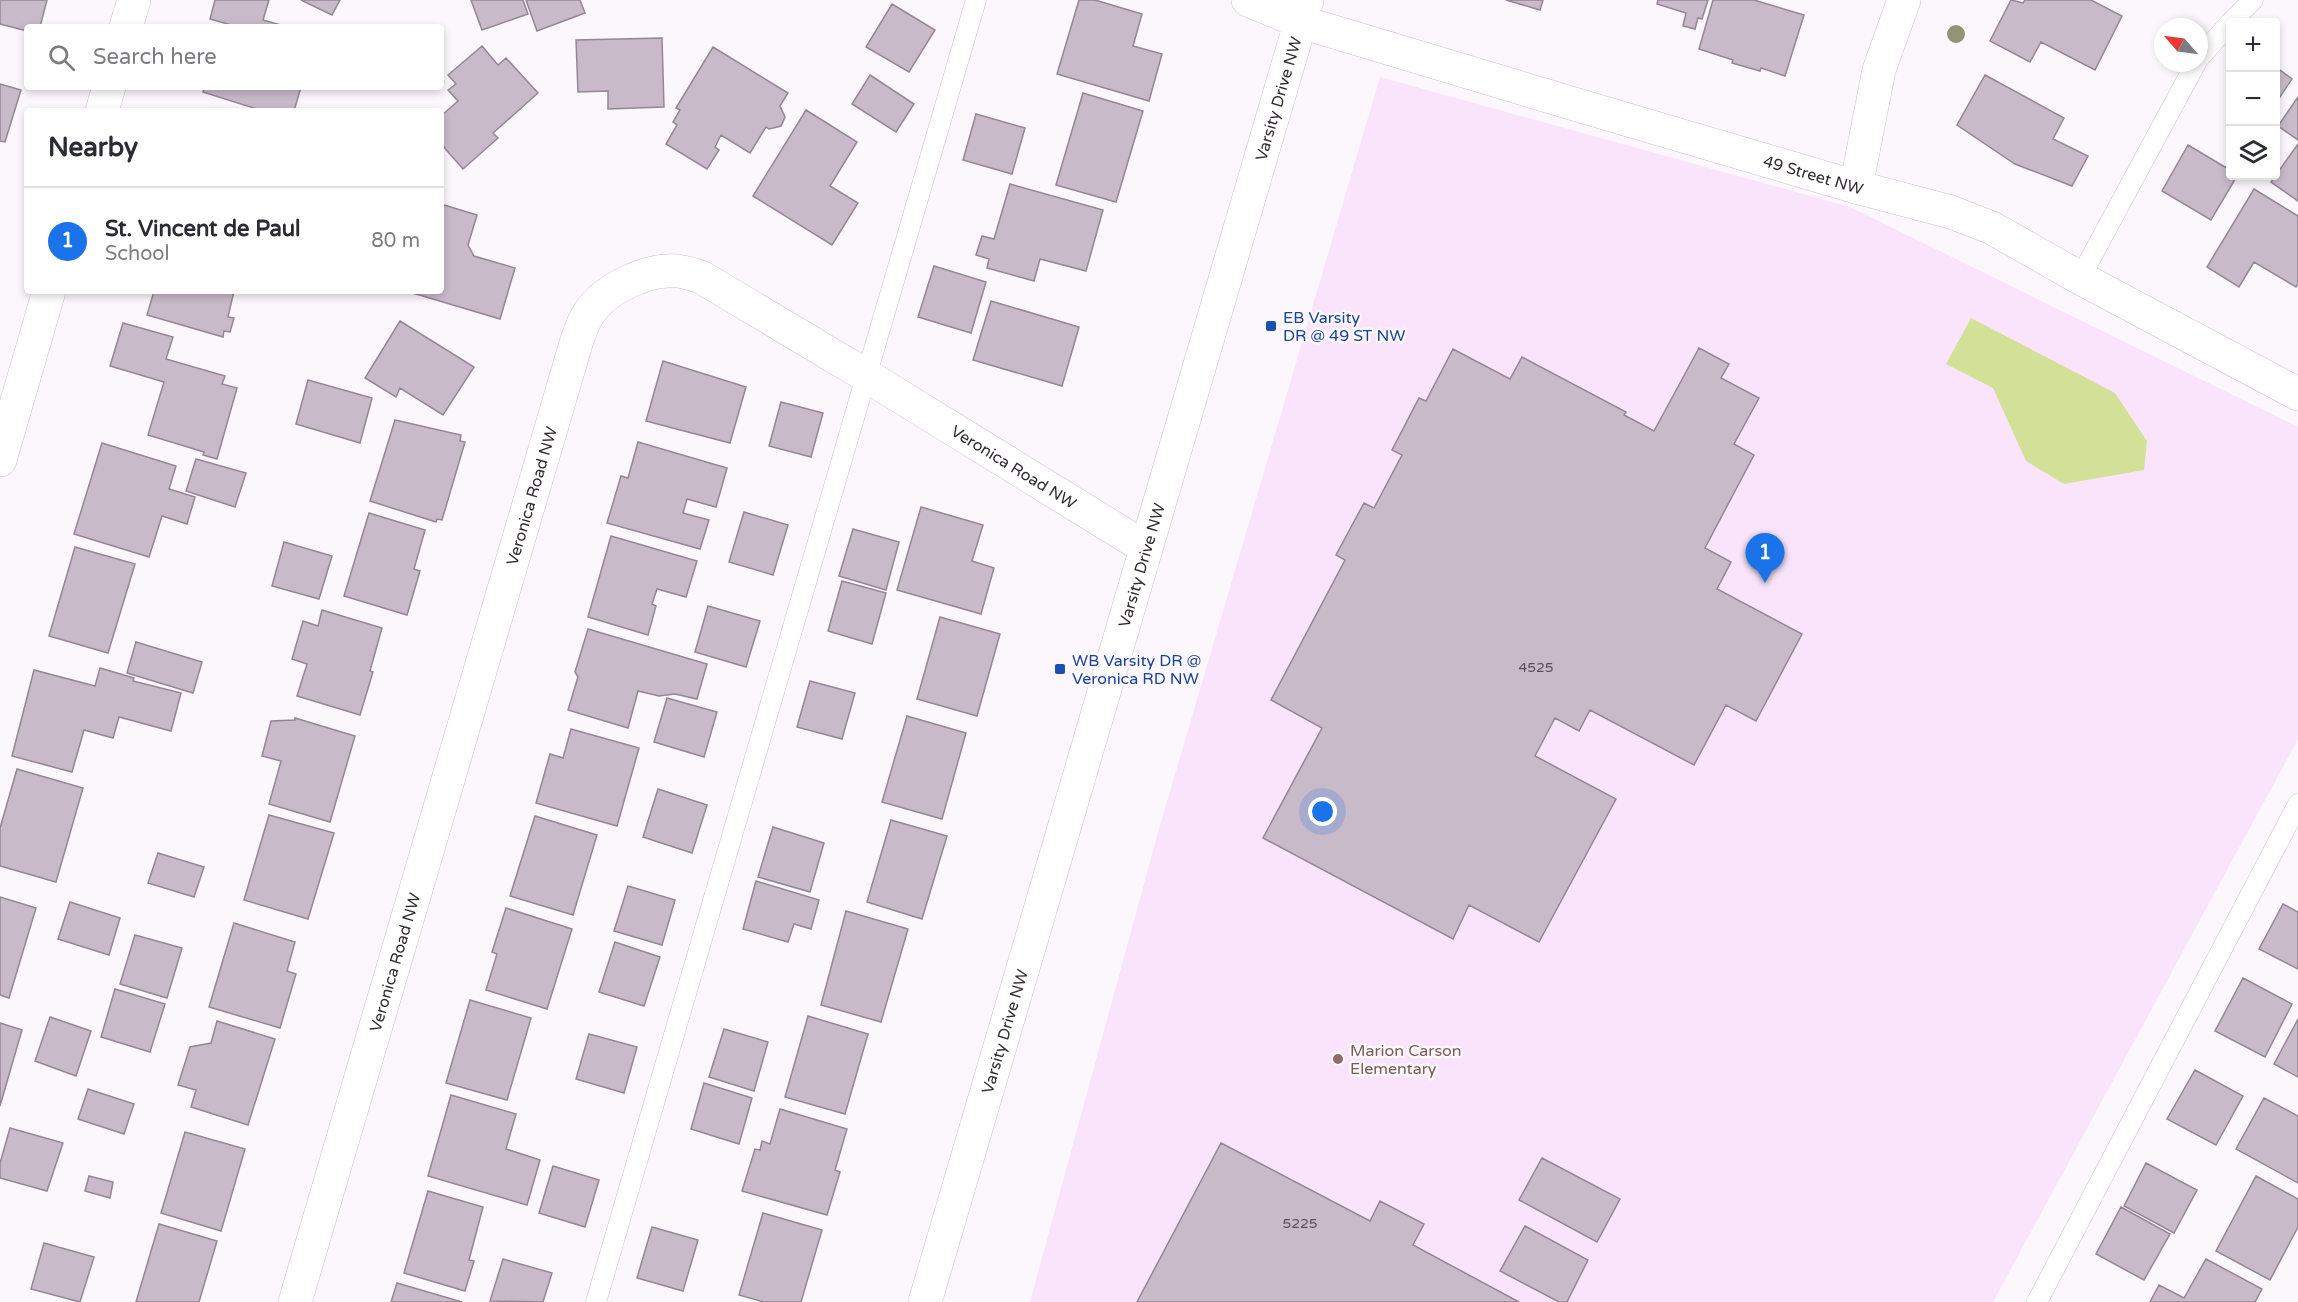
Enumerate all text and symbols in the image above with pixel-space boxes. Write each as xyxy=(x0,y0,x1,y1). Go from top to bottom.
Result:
north arrow xyxy=(2154,18,2208,72)
map controls xyxy=(2226,18,2280,180)
button: + xyxy=(2226,18,2280,72)
search box xyxy=(24,24,444,90)
street label: Varsity Drive NW xyxy=(1251,35,1307,163)
icon: search xyxy=(45,41,78,74)
text: Search here xyxy=(93,44,217,70)
button: − xyxy=(2226,72,2280,126)
button: layers xyxy=(2226,126,2280,180)
text: Nearby xyxy=(48,132,138,163)
street label: 49 Street NW xyxy=(1761,151,1866,200)
text: St. Vincent de Paul xyxy=(105,216,301,242)
text: 1 xyxy=(61,229,74,253)
text: 80 m xyxy=(371,229,420,253)
text: School xyxy=(105,242,169,266)
place label: EB Varsity DR @ 49 ST NW xyxy=(1283,308,1406,346)
marker: EB Varsity DR @ 49 ST NW xyxy=(1264,319,1278,333)
street label: Veronica Road NW xyxy=(947,421,1080,514)
street label: Veronica Road NW xyxy=(502,424,562,568)
street label: Varsity Drive NW xyxy=(1114,501,1170,630)
pin: 1 xyxy=(1746,534,1784,583)
place label: WB Varsity DR @ Veronica RD NW xyxy=(1072,651,1201,689)
house number: 4525 xyxy=(1518,659,1554,676)
marker: WB Varsity DR @ Veronica RD NW xyxy=(1053,662,1067,676)
your location xyxy=(1308,797,1337,826)
street label: Veronica Road NW xyxy=(366,891,425,1034)
street label: Varsity Drive NW xyxy=(978,967,1033,1096)
place label: Marion Carson Elementary xyxy=(1350,1041,1462,1079)
marker: Marion Carson Elementary xyxy=(1331,1052,1345,1066)
house number: 5225 xyxy=(1282,1215,1318,1232)

